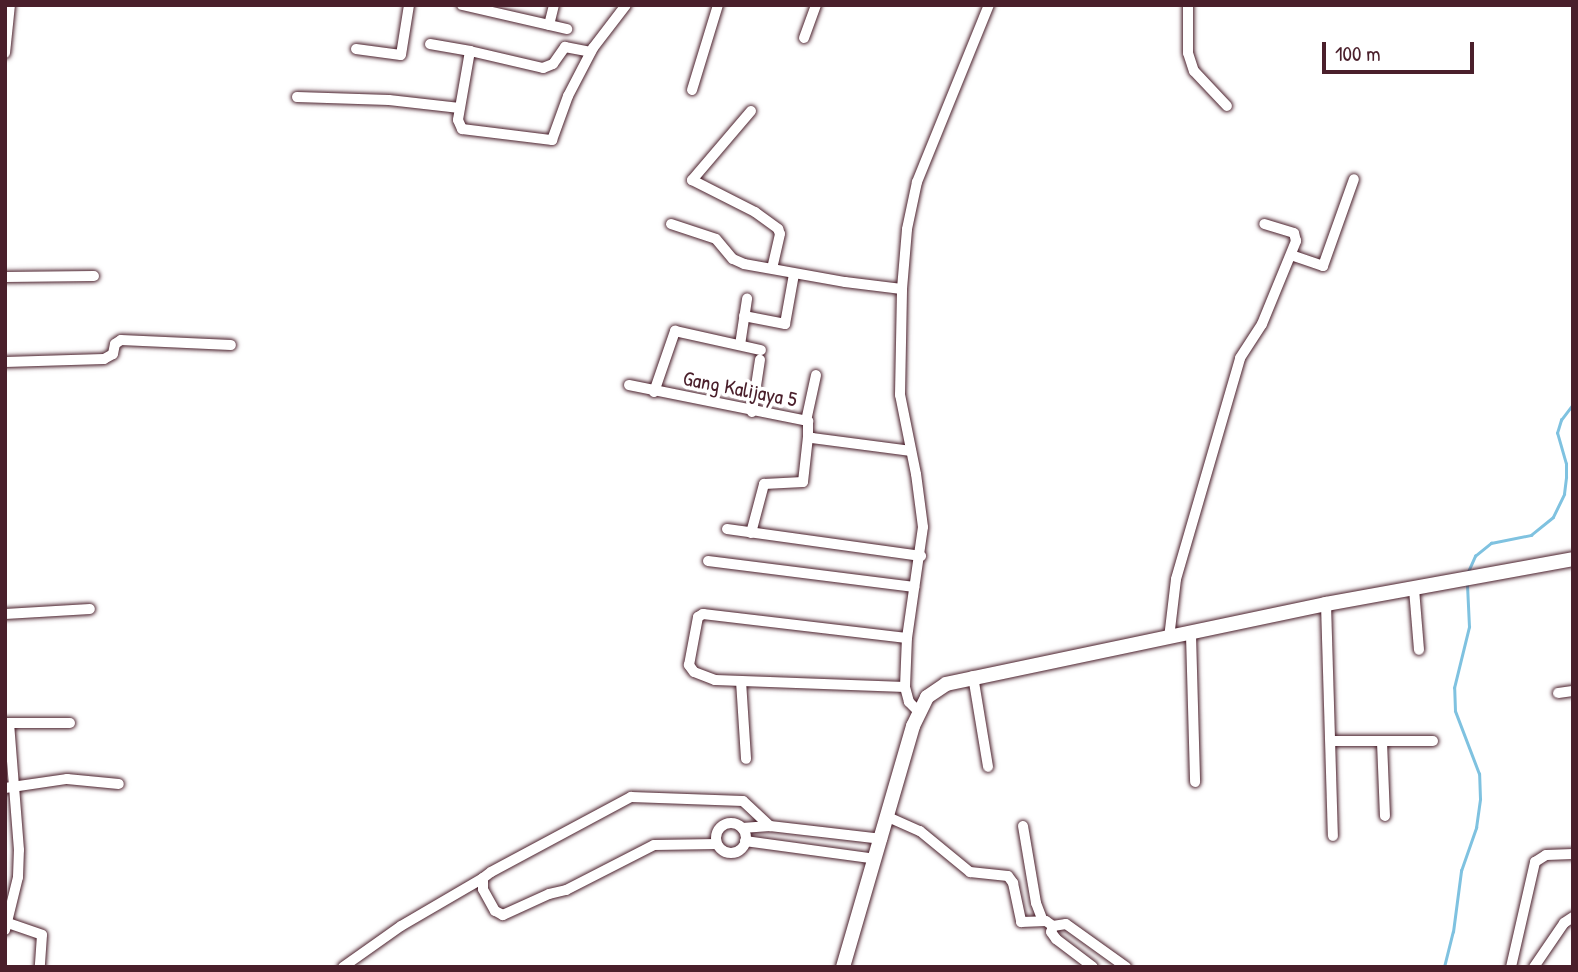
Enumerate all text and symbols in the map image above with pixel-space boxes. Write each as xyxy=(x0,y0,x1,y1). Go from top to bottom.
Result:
scale bar xyxy=(1326,28,1478,72)
text: 100 m xyxy=(1335,39,1381,68)
street label: Gang Kalijaya 5 xyxy=(681,366,799,412)

